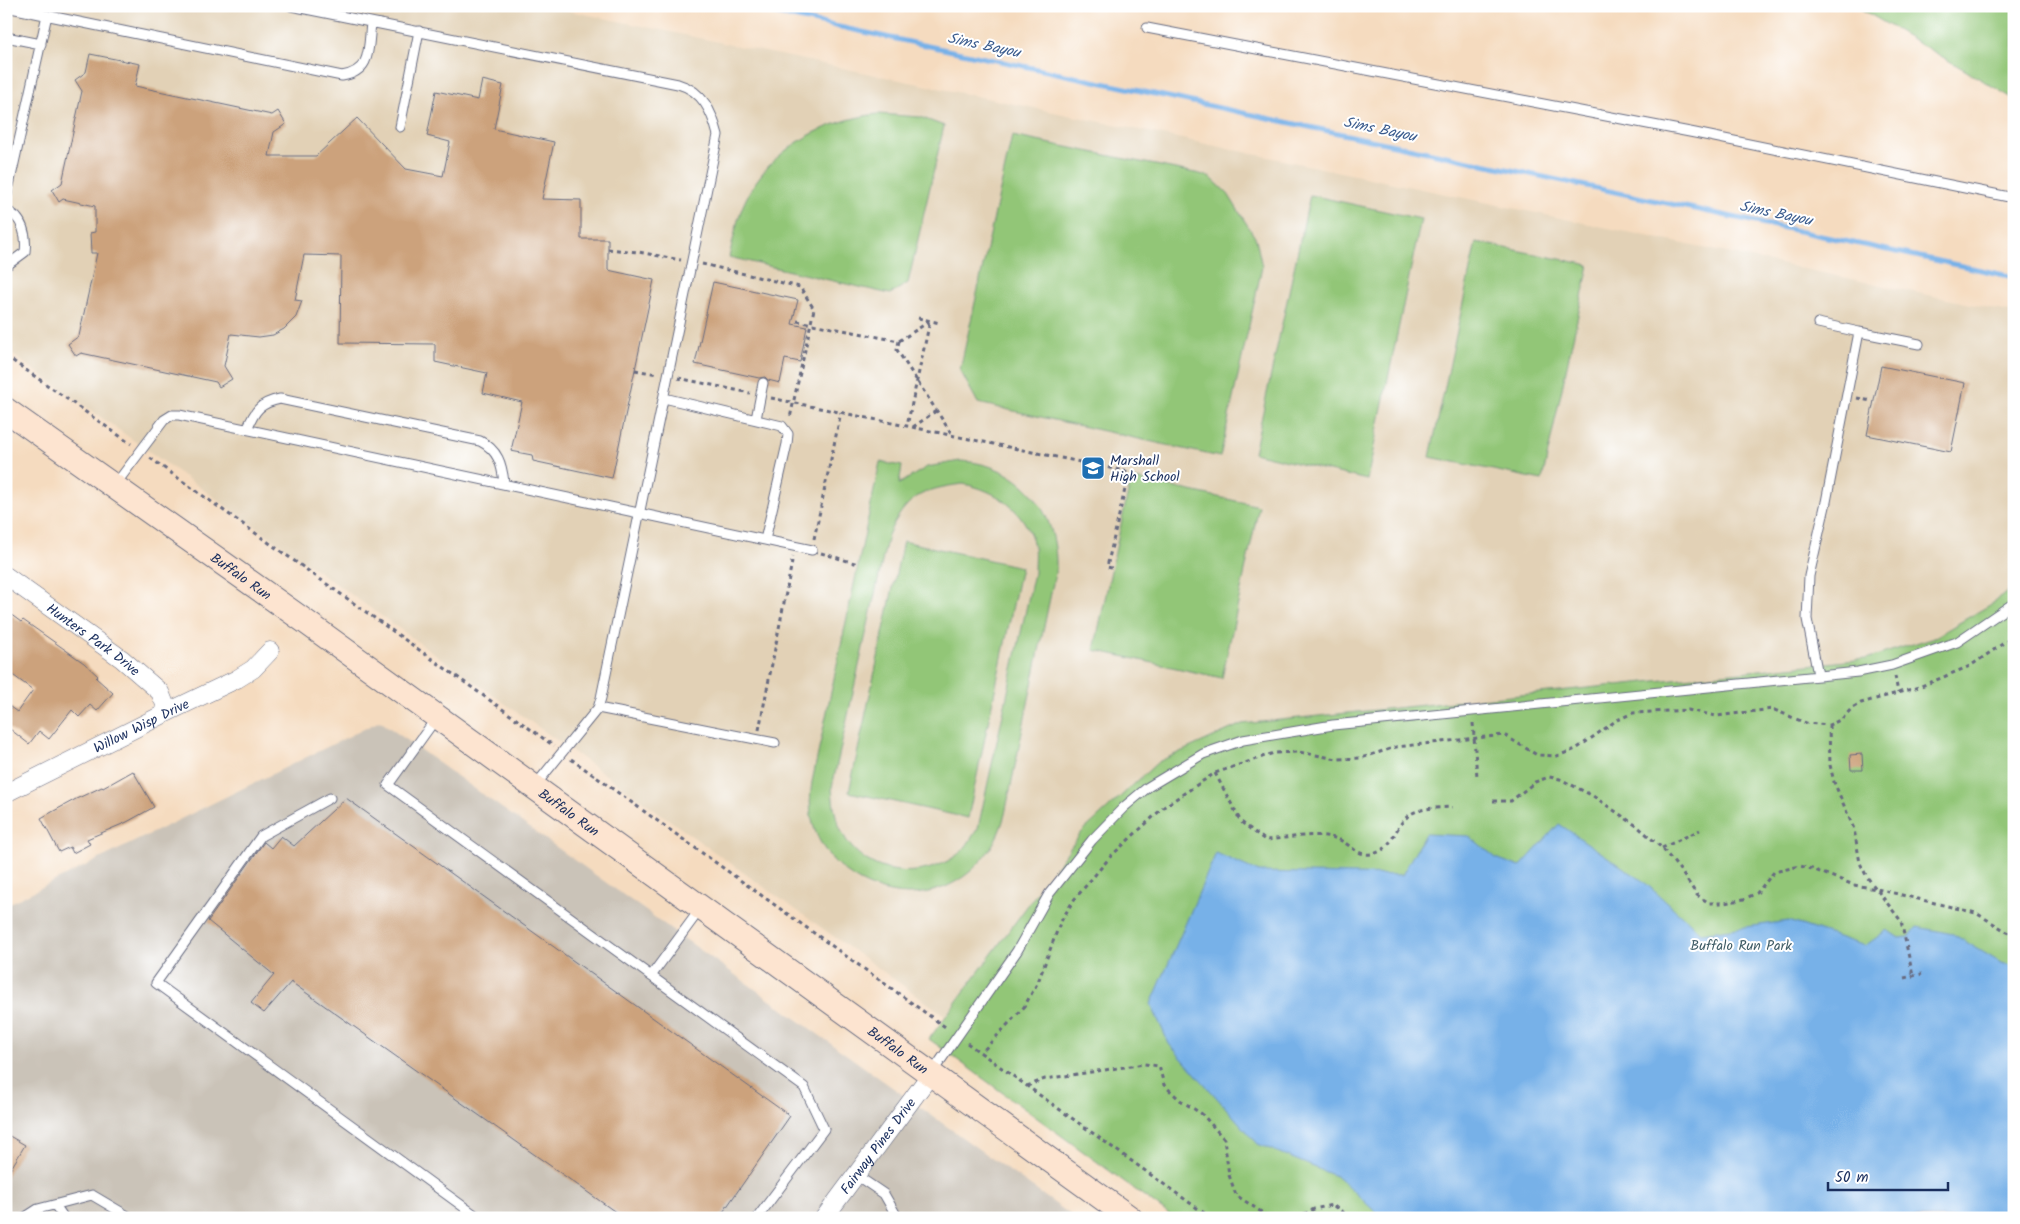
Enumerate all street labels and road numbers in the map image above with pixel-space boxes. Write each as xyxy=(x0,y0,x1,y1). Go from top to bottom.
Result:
street label: Buffalo Run xyxy=(205,548,276,606)
street label: Hunters Park Drive xyxy=(41,598,145,682)
street label: Willow Wisp Drive xyxy=(90,693,194,760)
street label: Buffalo Run xyxy=(533,783,604,843)
street label: Buffalo Run xyxy=(862,1021,932,1081)
street label: Fairway Pines Drive xyxy=(835,1093,922,1199)

